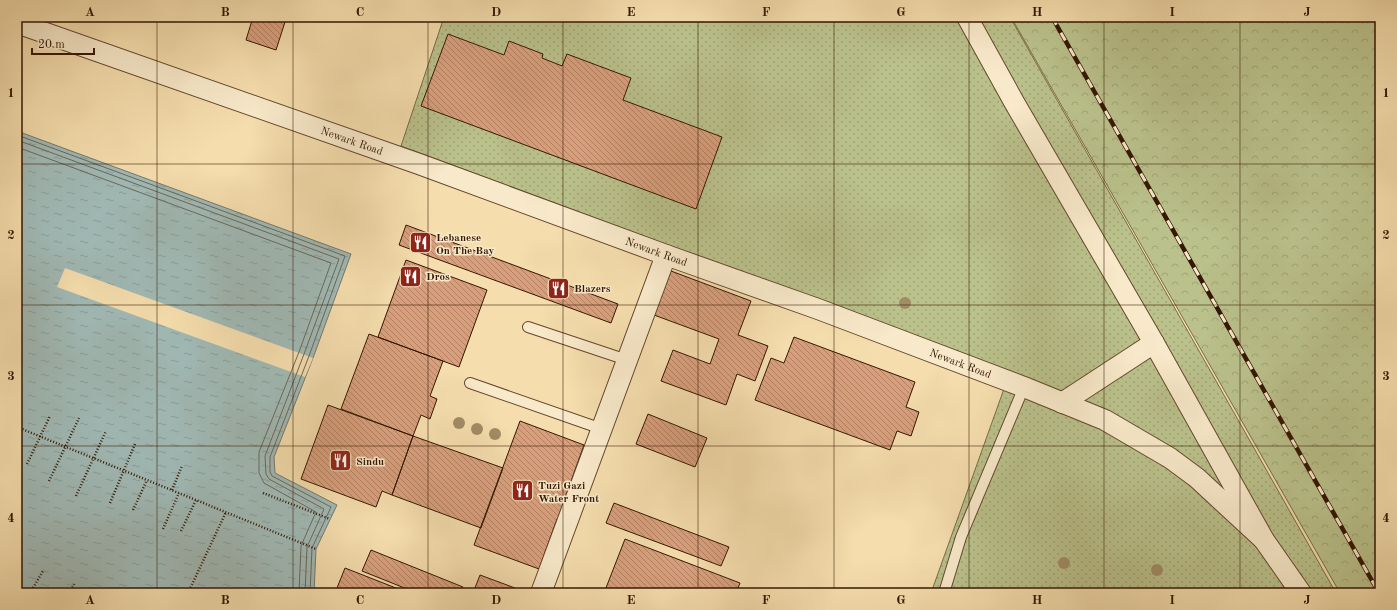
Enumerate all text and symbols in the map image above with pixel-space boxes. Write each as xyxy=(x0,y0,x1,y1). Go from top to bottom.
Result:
text: A xyxy=(85,6,95,19)
text: B xyxy=(220,6,230,19)
text: C xyxy=(356,6,364,19)
text: D xyxy=(491,6,501,19)
text: E xyxy=(627,6,636,19)
text: F xyxy=(762,6,771,19)
text: G xyxy=(896,6,906,19)
text: H xyxy=(1032,6,1043,19)
text: I xyxy=(1169,6,1175,19)
text: J xyxy=(1303,6,1311,19)
scale bar xyxy=(32,30,94,56)
text: 20 m xyxy=(38,39,65,51)
text: 1 xyxy=(7,87,15,100)
text: 1 xyxy=(1382,87,1390,100)
street label: Newark Road xyxy=(319,126,384,158)
text: 2 xyxy=(7,229,15,242)
text: 2 xyxy=(1382,229,1390,242)
restaurant icon: Lebanese On The Bay xyxy=(407,230,433,256)
place label: Lebanese On The Bay xyxy=(436,233,494,257)
street label: Newark Road xyxy=(623,236,689,269)
restaurant icon: Dros xyxy=(397,263,423,289)
place label: Dros xyxy=(426,272,450,283)
restaurant icon: Blazers xyxy=(545,275,571,301)
place label: Blazers xyxy=(574,284,611,295)
street label: Newark Road xyxy=(928,348,993,381)
text: 3 xyxy=(7,370,15,383)
text: 3 xyxy=(1382,370,1390,383)
restaurant icon: Sindu xyxy=(328,448,354,474)
place label: Sindu xyxy=(356,457,384,468)
restaurant icon: Tuzi Gazi Water Front xyxy=(510,478,536,504)
place label: Tuzi Gazi Water Front xyxy=(538,481,599,505)
text: 4 xyxy=(7,512,15,525)
text: 4 xyxy=(1382,512,1390,525)
text: A xyxy=(85,594,95,607)
text: B xyxy=(220,594,230,607)
text: C xyxy=(356,594,364,607)
text: D xyxy=(491,594,501,607)
text: E xyxy=(627,594,636,607)
text: F xyxy=(762,594,771,607)
text: G xyxy=(896,594,906,607)
text: H xyxy=(1032,594,1043,607)
text: I xyxy=(1169,594,1175,607)
text: J xyxy=(1303,594,1311,607)

